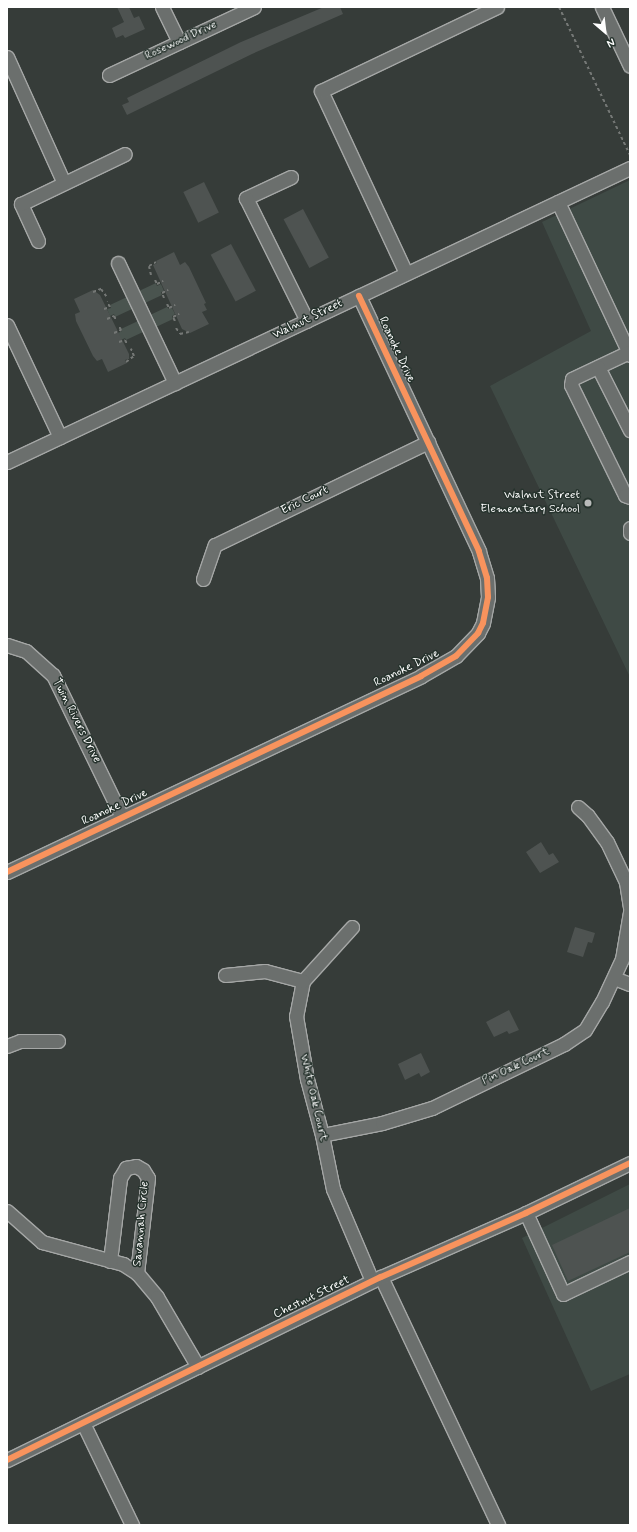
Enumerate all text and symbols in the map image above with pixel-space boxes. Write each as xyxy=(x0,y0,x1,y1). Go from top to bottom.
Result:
north arrow xyxy=(585,12,625,52)
street label: Rosewood Drive xyxy=(143,18,219,64)
text: N xyxy=(604,35,617,50)
street label: Walnut Street xyxy=(270,296,346,344)
street label: Roanoke Drive xyxy=(375,315,417,385)
street label: Eric Court xyxy=(278,483,332,519)
place label: Walnut Street Elementary School xyxy=(480,489,580,517)
marker: Walnut Street Elementary School xyxy=(583,498,593,508)
street label: Roanoke Drive xyxy=(372,647,442,691)
street label: Twin Rivers Drive xyxy=(49,677,103,765)
street label: Roanoke Drive xyxy=(80,787,150,829)
street label: Pin Oak Court xyxy=(481,1045,551,1089)
street label: White Oak Court xyxy=(296,1054,330,1142)
street label: Savannah Circle xyxy=(131,1181,153,1267)
street label: Chestnut Street xyxy=(272,1273,352,1323)

